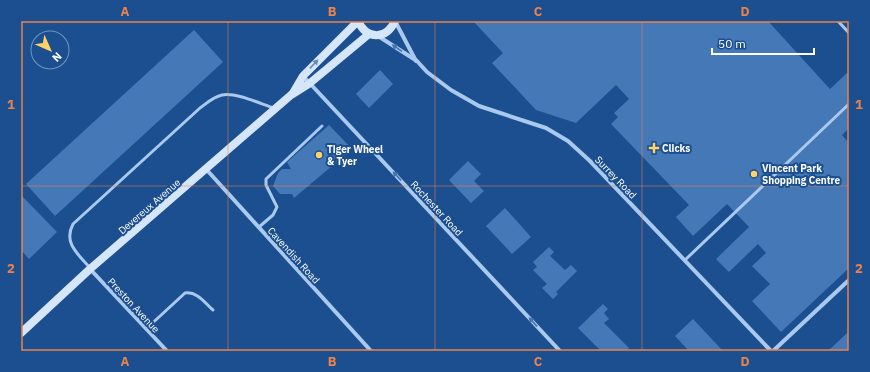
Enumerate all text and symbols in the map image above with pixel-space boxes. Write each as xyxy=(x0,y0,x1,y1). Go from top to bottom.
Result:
text: A xyxy=(121,3,130,20)
text: B xyxy=(328,3,337,20)
text: C xyxy=(534,3,543,20)
text: D xyxy=(740,3,750,20)
north arrow xyxy=(30,30,70,70)
scale bar xyxy=(712,30,814,56)
text: 50 m xyxy=(718,36,746,51)
one-way arrow xyxy=(392,44,403,52)
text: N xyxy=(49,49,65,65)
one-way arrow xyxy=(309,59,319,69)
text: 1 xyxy=(7,96,15,113)
text: 1 xyxy=(855,96,863,113)
place label: Clicks xyxy=(662,142,690,155)
place label: Tiger Wheel & Tyer xyxy=(327,143,383,168)
marker: Clicks xyxy=(649,143,659,153)
marker: Tiger Wheel & Tyer xyxy=(314,150,324,160)
street label: Surrey Road xyxy=(592,153,639,201)
place label: Vincent Park Shopping Centre xyxy=(762,162,841,187)
marker: Vincent Park Shopping Centre xyxy=(749,169,759,179)
one-way arrow xyxy=(392,171,402,181)
street label: Devereux Avenue xyxy=(116,176,183,237)
street label: Rochester Road xyxy=(408,178,466,239)
street label: Cavendish Road xyxy=(265,224,322,286)
text: 2 xyxy=(7,260,15,277)
text: 2 xyxy=(855,260,863,277)
street label: Preston Avenue xyxy=(105,275,163,336)
one-way arrow xyxy=(529,318,538,327)
text: A xyxy=(121,353,130,370)
text: B xyxy=(328,353,337,370)
text: C xyxy=(534,353,543,370)
text: D xyxy=(740,353,750,370)

